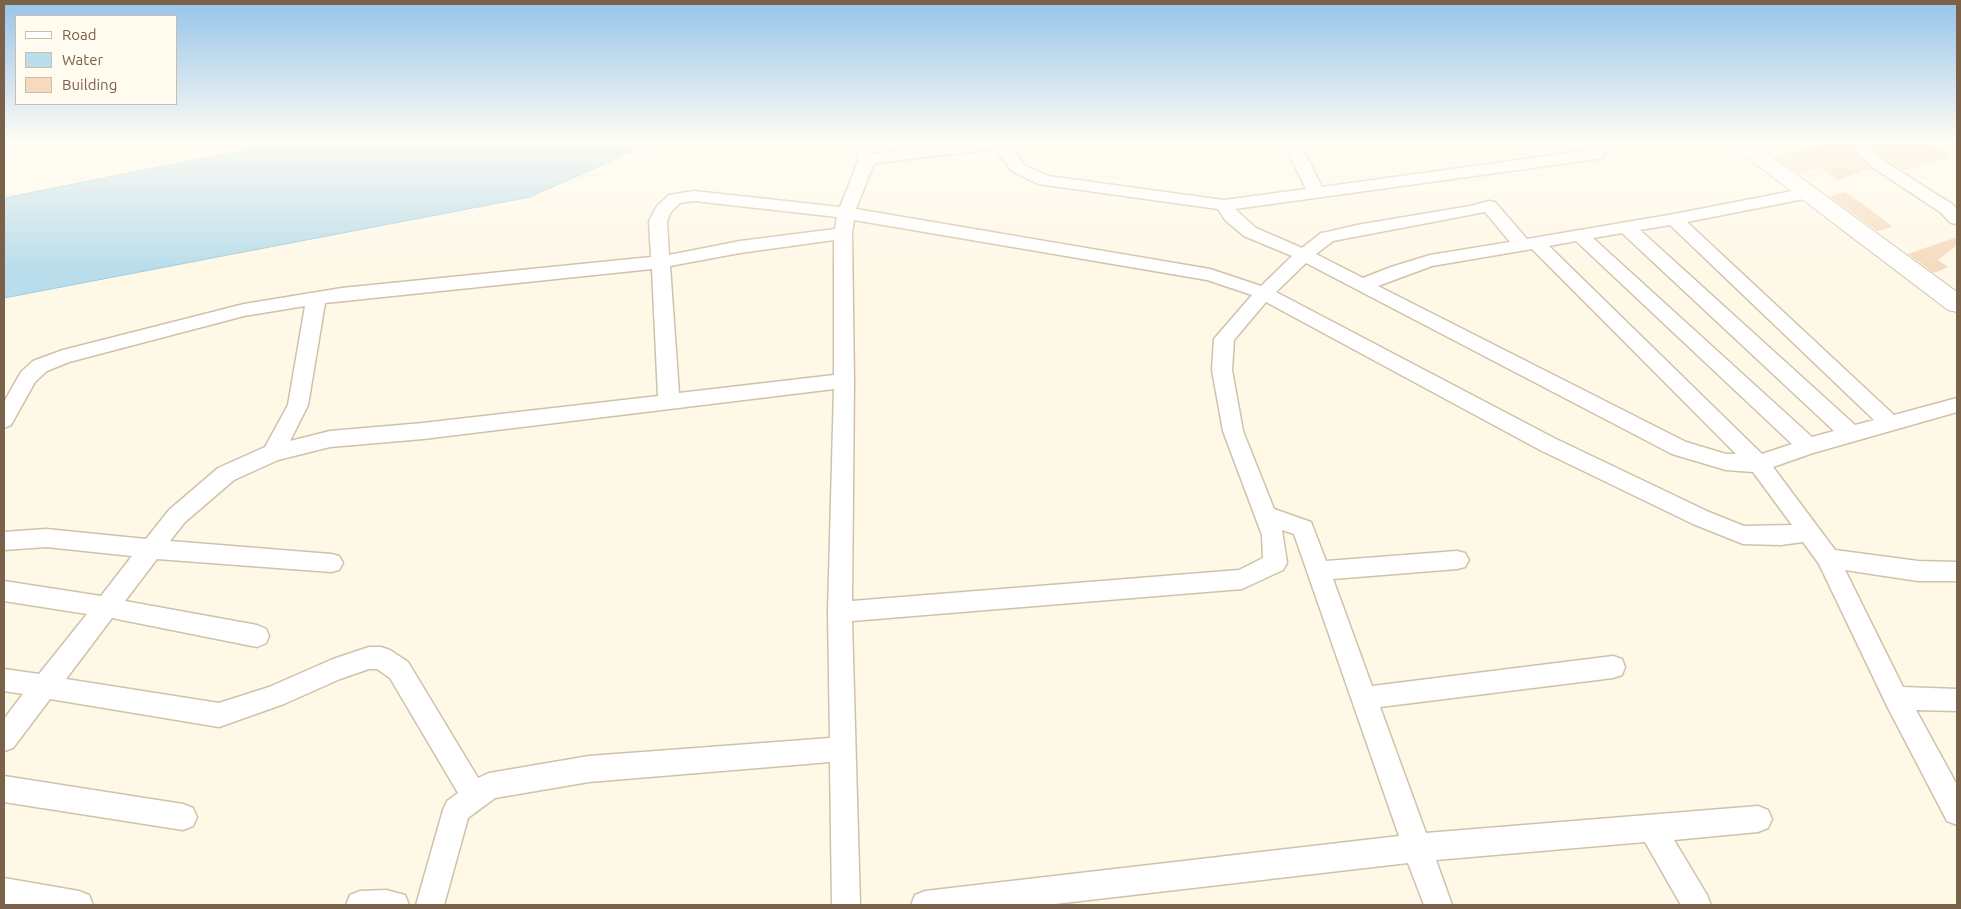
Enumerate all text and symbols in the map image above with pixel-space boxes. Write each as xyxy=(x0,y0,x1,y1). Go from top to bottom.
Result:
legend xyxy=(15,15,178,105)
text: Road xyxy=(62,26,97,43)
text: Water xyxy=(62,51,103,68)
text: Building xyxy=(62,76,117,93)

